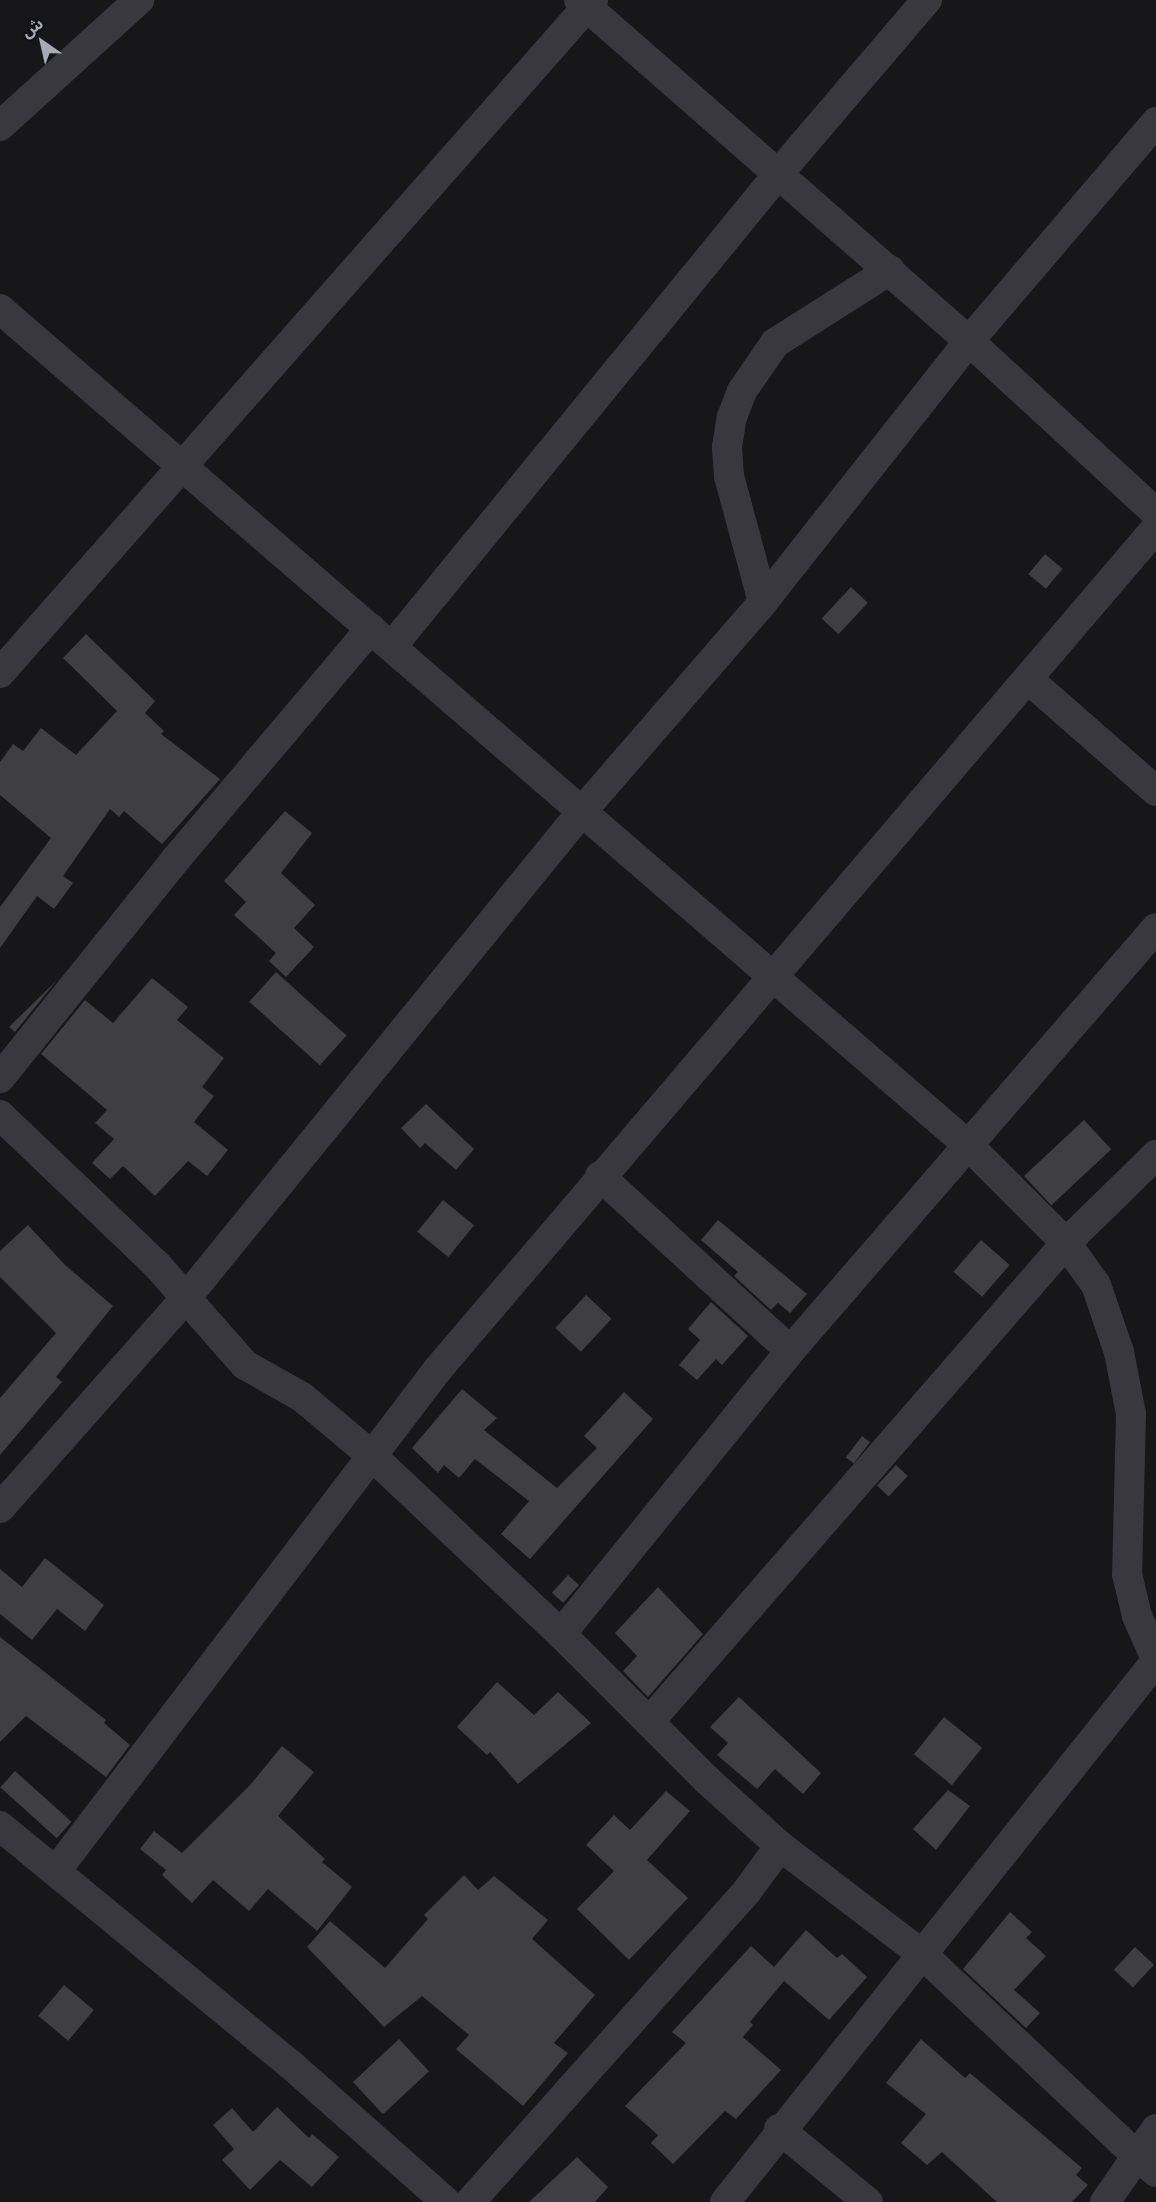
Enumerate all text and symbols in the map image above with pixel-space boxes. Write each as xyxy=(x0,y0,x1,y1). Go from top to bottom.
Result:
north arrow xyxy=(12,12,72,72)
text: ش xyxy=(18,13,46,41)

